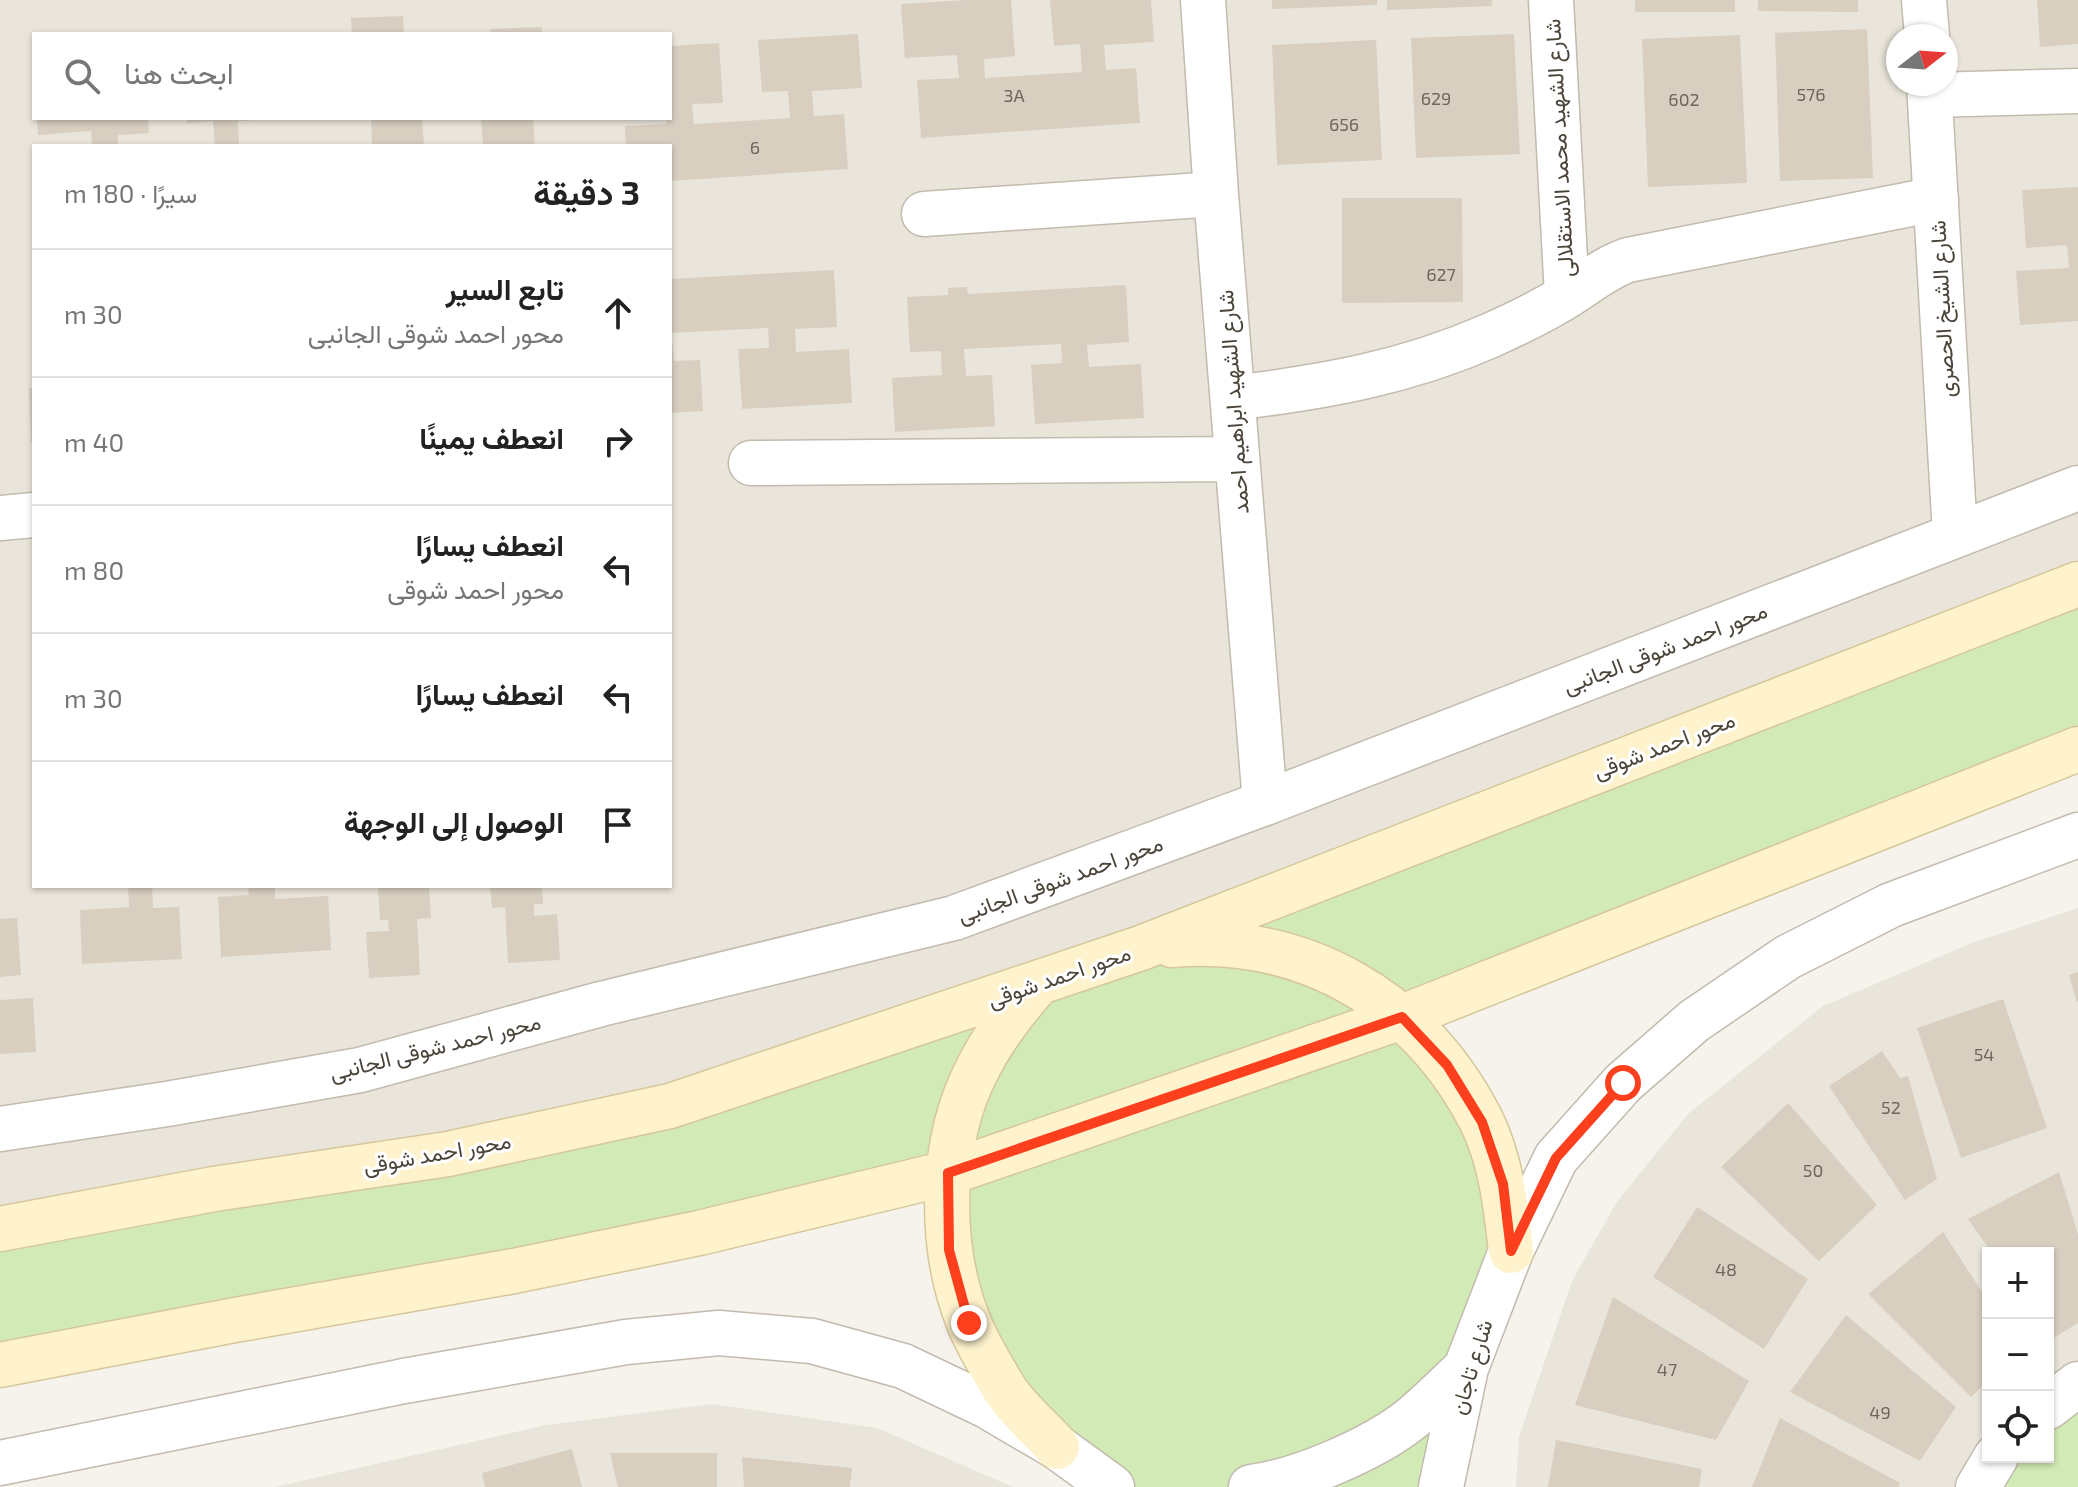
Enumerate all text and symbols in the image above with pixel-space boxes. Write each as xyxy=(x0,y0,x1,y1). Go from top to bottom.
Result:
street label: شارع الشهيد محمد الاستقلالى xyxy=(1538,18,1581,278)
north arrow xyxy=(1886,24,1958,96)
search box xyxy=(32,32,672,120)
icon: search xyxy=(60,54,104,98)
text: ابحث هنا xyxy=(124,54,234,90)
house number: 576 xyxy=(1796,83,1826,105)
house number: 3A xyxy=(1003,84,1025,106)
house number: 629 xyxy=(1421,87,1451,109)
house number: 602 xyxy=(1668,88,1700,110)
house number: 656 xyxy=(1329,113,1359,135)
house number: 6 xyxy=(750,136,760,158)
text: 3 دقيقة xyxy=(533,171,640,212)
text: سيرًا · 180 m xyxy=(64,177,197,208)
street label: شارع الشيخ الحصرى xyxy=(1923,219,1962,398)
house number: 627 xyxy=(1426,263,1456,285)
text: تابع السير xyxy=(446,270,564,306)
street label: شارع الشهيد ابراهيم احمد xyxy=(1211,289,1256,515)
icon: ahead xyxy=(596,291,640,335)
text: 30 m xyxy=(64,298,123,329)
text: محور احمد شوقى الجانبى xyxy=(308,317,564,348)
text: انعطف يمينًا xyxy=(419,419,564,455)
icon: right xyxy=(596,419,640,463)
text: 40 m xyxy=(64,426,124,457)
text: انعطف يسارًا xyxy=(416,526,564,562)
icon: left xyxy=(596,547,640,591)
text: 80 m xyxy=(64,554,124,585)
text: محور احمد شوقى xyxy=(387,573,564,604)
street label: محور احمد شوقى الجانبى xyxy=(1559,596,1771,700)
text: انعطف يسارًا xyxy=(416,675,564,711)
icon: left xyxy=(596,675,640,719)
text: 30 m xyxy=(64,682,123,713)
street label: محور احمد شوقى xyxy=(1589,705,1739,785)
text: الوصول إلى الوجهة xyxy=(344,803,564,839)
icon: arrive xyxy=(596,803,640,847)
street label: محور احمد شوقى الجانبى xyxy=(953,829,1167,929)
street label: محور احمد شوقى xyxy=(984,938,1134,1014)
street label: محور احمد شوقى الجانبى xyxy=(326,1007,544,1087)
house number: 54 xyxy=(1974,1043,1994,1065)
route start xyxy=(1605,1065,1641,1101)
house number: 52 xyxy=(1881,1096,1901,1118)
street label: محور احمد شوقى xyxy=(361,1126,513,1180)
house number: 50 xyxy=(1803,1159,1823,1181)
map controls xyxy=(1982,1247,2054,1463)
button: + xyxy=(1982,1247,2054,1319)
house number: 48 xyxy=(1715,1258,1737,1280)
route end xyxy=(951,1305,987,1341)
street label: شارع تاجان xyxy=(1443,1316,1500,1418)
button: − xyxy=(1982,1319,2054,1391)
house number: 47 xyxy=(1657,1358,1677,1380)
button: locate xyxy=(1982,1391,2054,1463)
house number: 49 xyxy=(1869,1401,1891,1423)

